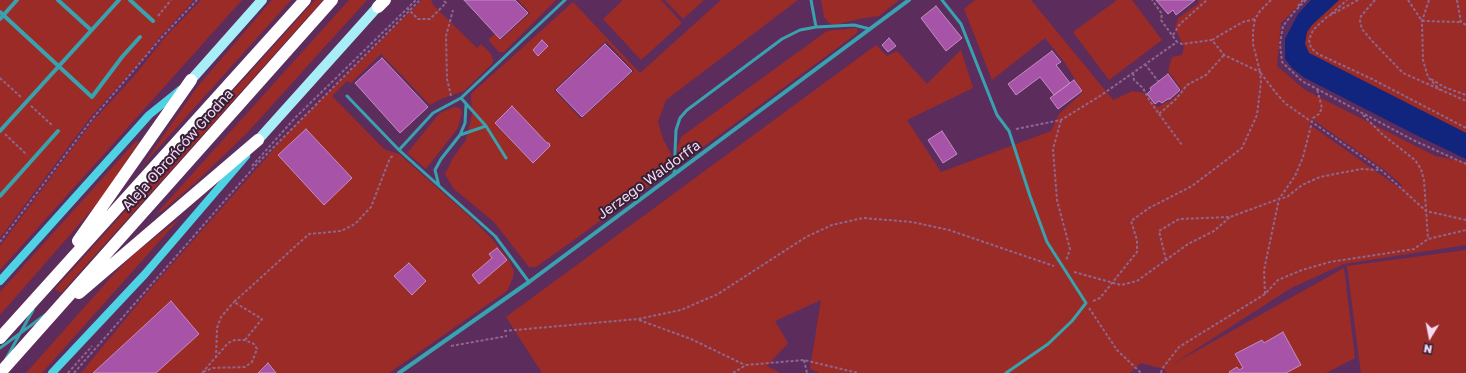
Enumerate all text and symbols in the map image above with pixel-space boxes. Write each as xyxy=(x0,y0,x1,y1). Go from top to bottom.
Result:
street label: Aleja Obrońców Grodna xyxy=(119,86,237,214)
street label: Jerzego Waldorffa xyxy=(594,137,704,223)
north arrow xyxy=(1410,317,1450,357)
text: N xyxy=(1423,342,1433,356)

